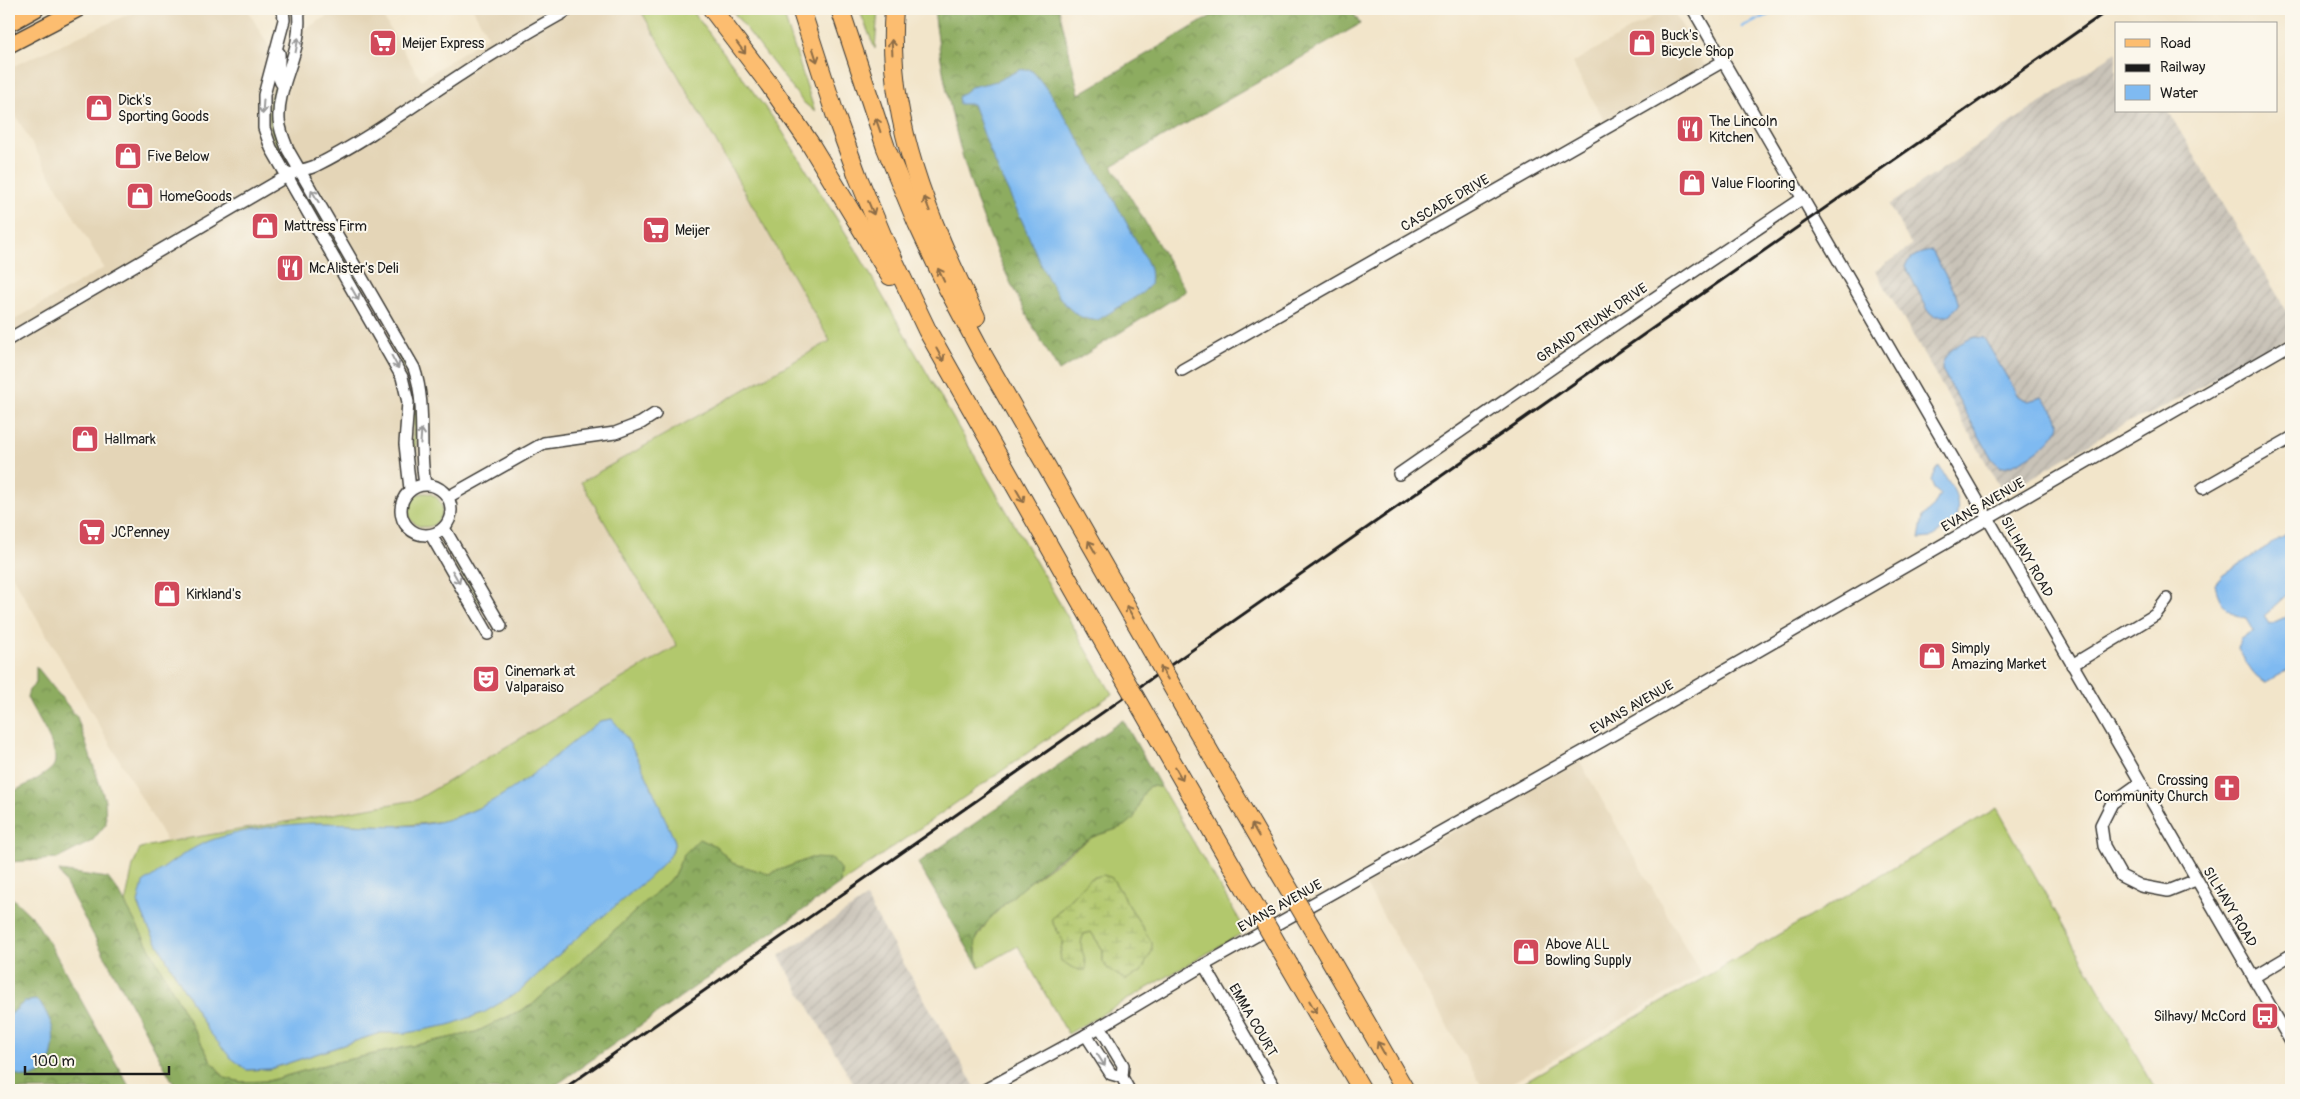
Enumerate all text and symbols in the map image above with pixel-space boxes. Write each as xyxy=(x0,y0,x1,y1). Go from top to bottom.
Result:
legend xyxy=(2115,22,2278,112)
place label: Buck's Bicycle Shop xyxy=(1661,27,1734,60)
supermarket icon: Meijer Express xyxy=(368,28,398,58)
shop icon: Buck's Bicycle Shop xyxy=(1627,28,1657,58)
text: Road xyxy=(2160,34,2191,53)
place label: Meijer Express xyxy=(402,35,485,52)
one-way arrow xyxy=(293,37,302,53)
one-way arrow xyxy=(888,39,897,55)
one-way arrow xyxy=(736,41,747,54)
one-way arrow xyxy=(811,47,820,63)
text: Railway xyxy=(2160,58,2206,77)
text: Water xyxy=(2160,84,2199,103)
place label: Dick's Sporting Goods xyxy=(118,92,209,125)
shop icon: Dick's Sporting Goods xyxy=(84,93,114,123)
one-way arrow xyxy=(259,99,268,115)
place label: The Lincoln Kitchen xyxy=(1709,113,1777,146)
restaurant icon: The Lincoln Kitchen xyxy=(1675,114,1705,144)
one-way arrow xyxy=(873,118,882,134)
shop icon: Five Below xyxy=(113,141,143,171)
place label: Five Below xyxy=(147,148,210,165)
shop icon: Value Flooring xyxy=(1677,168,1707,198)
street label: CASCADE DRIVE xyxy=(1398,171,1492,235)
place label: Value Flooring xyxy=(1711,175,1795,192)
shop icon: HomeGoods xyxy=(125,181,155,211)
place label: HomeGoods xyxy=(159,188,232,205)
one-way arrow xyxy=(309,189,319,204)
one-way arrow xyxy=(922,197,932,212)
one-way arrow xyxy=(867,200,877,215)
shop icon: Mattress Firm xyxy=(250,211,280,241)
supermarket icon: Meijer xyxy=(641,215,671,245)
place label: Mattress Firm xyxy=(284,218,367,235)
place label: Meijer xyxy=(675,222,710,239)
restaurant icon: McAlister's Deli xyxy=(275,253,305,283)
place label: McAlister's Deli xyxy=(309,260,399,277)
one-way arrow xyxy=(936,268,946,283)
street label: GRAND TRUNK DRIVE xyxy=(1533,280,1651,366)
one-way arrow xyxy=(350,287,360,302)
one-way arrow xyxy=(936,347,946,361)
one-way arrow xyxy=(391,354,400,369)
shop icon: Hallmark xyxy=(70,424,100,454)
one-way arrow xyxy=(416,428,426,444)
place label: Hallmark xyxy=(104,431,156,448)
street label: EVANS AVENUE xyxy=(1938,474,2028,536)
one-way arrow xyxy=(1016,489,1026,503)
street label: SILHAVY ROAD xyxy=(1997,514,2057,601)
supermarket icon: JCPenney xyxy=(77,517,107,547)
place label: JCPenney xyxy=(111,524,169,541)
one-way arrow xyxy=(1087,541,1097,555)
one-way arrow xyxy=(451,570,461,584)
shop icon: Kirkland's xyxy=(152,579,182,609)
place label: Kirkland's xyxy=(186,586,242,603)
one-way arrow xyxy=(1124,606,1134,620)
place label: Simply Amazing Market xyxy=(1951,640,2047,673)
shop icon: Simply Amazing Market xyxy=(1917,641,1947,671)
place label: Cinemark at Valparaiso xyxy=(505,663,576,696)
theatre icon: Cinemark at Valparaiso xyxy=(471,664,501,694)
one-way arrow xyxy=(1159,666,1169,681)
street label: EVANS AVENUE xyxy=(1587,676,1677,738)
one-way arrow xyxy=(1175,766,1185,781)
place label: Crossing Community Church xyxy=(2094,772,2208,805)
church icon: Crossing Community Church xyxy=(2212,773,2242,803)
one-way arrow xyxy=(1249,824,1259,838)
street label: SILHAVY ROAD xyxy=(2199,864,2261,950)
street label: EVANS AVENUE xyxy=(1235,876,1325,936)
place label: Above ALL Bowling Supply xyxy=(1545,936,1631,969)
shop icon: Above ALL Bowling Supply xyxy=(1511,937,1541,967)
street label: EMMA COURT xyxy=(1225,980,1281,1060)
one-way arrow xyxy=(1309,1000,1319,1014)
bus stop icon: Silhavy/ McCord xyxy=(2250,1001,2280,1031)
place label: Silhavy/ McCord xyxy=(2154,1008,2246,1025)
one-way arrow xyxy=(1375,1041,1385,1056)
scale bar xyxy=(25,1044,169,1076)
text: 100 m xyxy=(32,1052,75,1071)
one-way arrow xyxy=(1097,1052,1107,1066)

